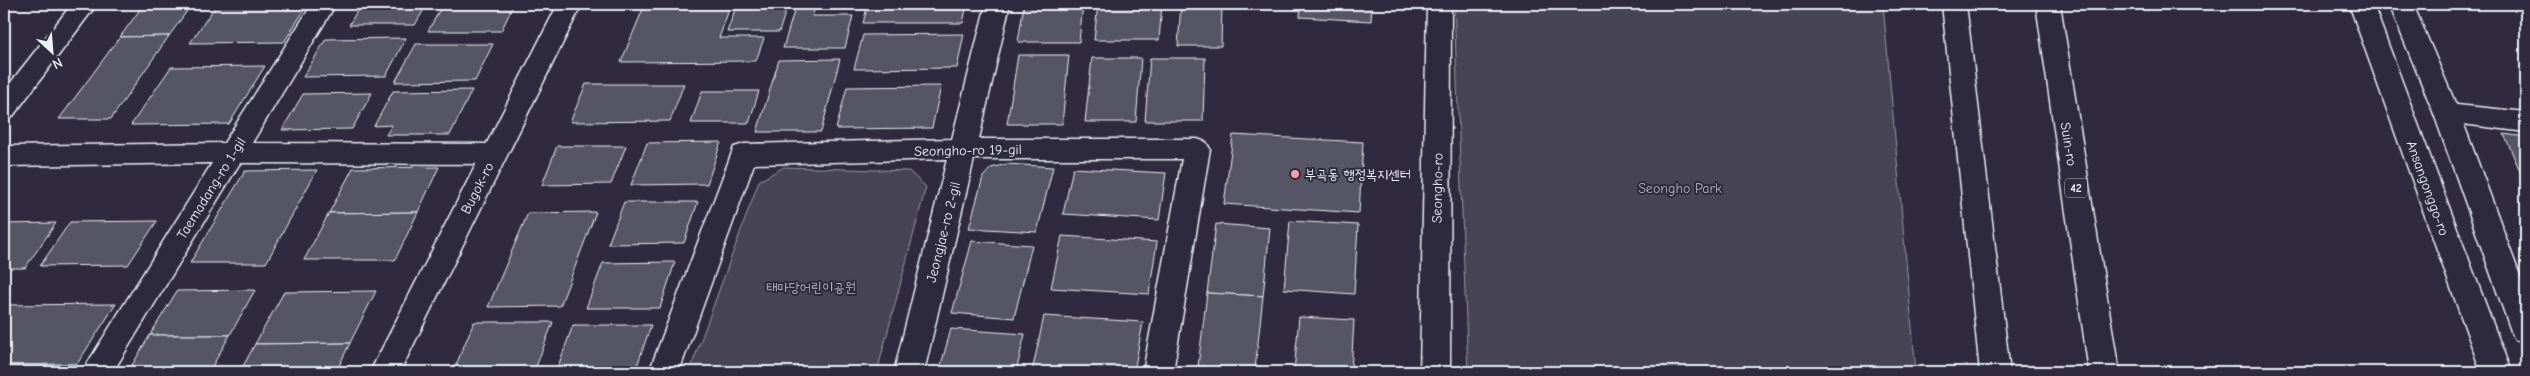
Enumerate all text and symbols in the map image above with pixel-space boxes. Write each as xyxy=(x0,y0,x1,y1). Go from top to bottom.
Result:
north arrow xyxy=(28,28,78,78)
text: N xyxy=(50,54,65,73)
street label: Suin-ro xyxy=(2057,121,2080,167)
street label: Taemadang-ro 1-gil xyxy=(173,134,250,242)
street label: Ansangonggo-ro xyxy=(2402,138,2453,238)
street label: Seongho-ro 19-gil xyxy=(914,141,1022,160)
street label: Seongho-ro xyxy=(1428,153,1447,223)
street label: Bugok-ro xyxy=(457,160,498,217)
place label: 부곡동 행정복지센터 xyxy=(1305,166,1411,183)
marker: 부곡동 행정복지센터 xyxy=(1289,168,1301,180)
road number: 42 xyxy=(2065,178,2087,198)
street label: Jeongjae-ro 2-gil xyxy=(923,180,964,284)
park label: Seongho Park xyxy=(1638,180,1722,197)
park label: 태마당어린이공원 xyxy=(766,279,856,296)

